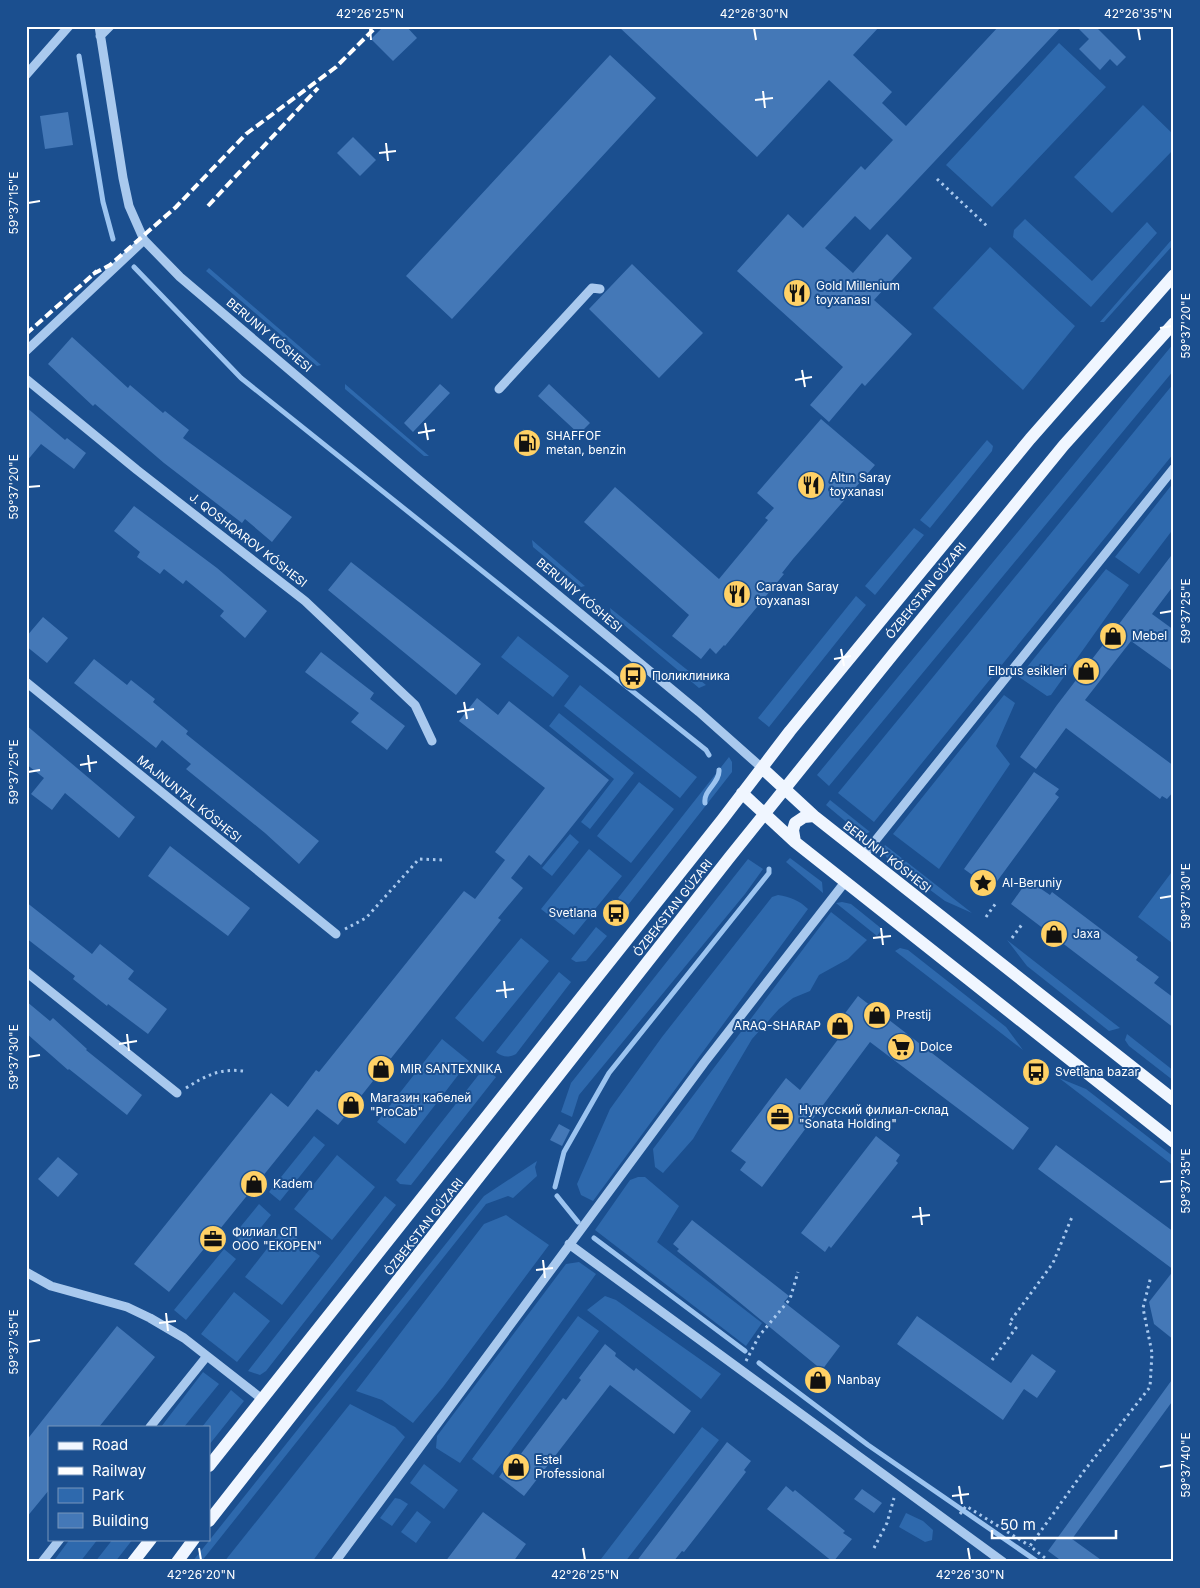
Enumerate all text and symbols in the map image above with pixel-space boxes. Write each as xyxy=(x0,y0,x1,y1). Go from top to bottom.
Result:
text: 42°26'25"N xyxy=(336,6,404,21)
text: 42°26'30"N xyxy=(720,6,788,21)
text: 42°26'35"N xyxy=(1104,6,1172,21)
text: 59°37'15"E xyxy=(6,172,21,234)
restaurant icon: Gold Millenium toyxanası xyxy=(782,278,812,308)
place label: Gold Millenium toyxanası xyxy=(816,278,900,307)
text: 59°37'20"E xyxy=(1178,293,1193,359)
street label: BERUNIY KÓSHESI xyxy=(223,294,315,375)
fuel station icon: SHAFFOF metan, benzin xyxy=(512,428,542,458)
place label: SHAFFOF metan, benzin xyxy=(546,428,626,457)
text: 59°37'20"E xyxy=(6,454,21,520)
restaurant icon: Altın Saray toyxanası xyxy=(796,470,826,500)
place label: Altın Saray toyxanası xyxy=(830,470,891,499)
street label: J. QOSHQAROV KÓSHESI xyxy=(187,489,310,590)
street label: ÓZBEKSTAN GÚZARI xyxy=(882,540,969,642)
street label: BERUNIY KÓSHESI xyxy=(533,554,625,635)
text: 59°37'25"E xyxy=(1178,578,1193,644)
restaurant icon: Caravan Saray toyxanası xyxy=(722,579,752,609)
place label: Caravan Saray toyxanası xyxy=(756,579,839,608)
shop icon: Mebel xyxy=(1098,621,1128,651)
place label: Mebel xyxy=(1132,628,1167,643)
shop icon: Elbrus esikleri xyxy=(1071,656,1101,686)
bus stop icon: Поликлиника xyxy=(618,661,648,691)
place label: Elbrus esikleri xyxy=(988,663,1067,678)
place label: Поликлиника xyxy=(652,668,730,683)
text: 59°37'25"E xyxy=(6,739,21,805)
street label: MAJNUNTAL KÓSHESI xyxy=(134,752,244,845)
street label: BERUNIY KÓSHESI xyxy=(840,818,934,895)
street label: ÓZBEKSTAN GÚZARI xyxy=(630,856,715,959)
text: 59°37'30"E xyxy=(1178,863,1193,929)
place icon: Al-Beruniy xyxy=(968,868,998,898)
place label: Al-Beruniy xyxy=(1002,875,1062,890)
bus stop icon: Svetlana xyxy=(601,898,631,928)
place label: Svetlana xyxy=(548,905,597,920)
shop icon: Jaxa xyxy=(1039,919,1069,949)
place label: Jaxa xyxy=(1073,926,1100,941)
shop icon: Prestij xyxy=(862,1000,892,1030)
place label: Prestij xyxy=(896,1007,931,1022)
shop icon: ARAQ-SHARAP xyxy=(825,1011,855,1041)
place label: ARAQ-SHARAP xyxy=(734,1018,821,1033)
text: 59°37'30"E xyxy=(6,1024,21,1090)
supermarket icon: Dolce xyxy=(886,1032,916,1062)
place label: Dolce xyxy=(920,1039,953,1054)
shop icon: MIR SANTEXNIKA xyxy=(366,1054,396,1084)
bus stop icon: Svetlana bazar xyxy=(1021,1057,1051,1087)
place label: MIR SANTEXNIKA xyxy=(400,1061,502,1076)
place label: Svetlana bazar xyxy=(1055,1064,1140,1079)
shop icon: Магазин кабелей "ProCab" xyxy=(336,1090,366,1120)
place label: Магазин кабелей "ProCab" xyxy=(370,1090,471,1119)
office icon: Нукусский филиал-склад "Sonata Holding" xyxy=(765,1102,795,1132)
place label: Нукусский филиал-склад "Sonata Holding" xyxy=(799,1102,949,1131)
text: 59°37'35"E xyxy=(1178,1148,1193,1214)
shop icon: Kadem xyxy=(239,1169,269,1199)
street label: ÓZBEKSTAN GÚZARI xyxy=(381,1175,466,1278)
place label: Kadem xyxy=(273,1176,313,1191)
office icon: Филиал СП OOO "EKOPEN" xyxy=(198,1224,228,1254)
place label: Филиал СП OOO "EKOPEN" xyxy=(232,1224,322,1253)
text: 59°37'35"E xyxy=(6,1309,21,1375)
shop icon: Nanbay xyxy=(803,1365,833,1395)
place label: Nanbay xyxy=(837,1372,881,1387)
legend xyxy=(48,1426,210,1540)
text: 59°37'40"E xyxy=(1178,1432,1193,1498)
text: Road xyxy=(92,1435,128,1454)
shop icon: Estel Professional xyxy=(501,1452,531,1482)
place label: Estel Professional xyxy=(535,1452,605,1481)
text: Railway xyxy=(92,1461,147,1480)
text: Park xyxy=(92,1485,125,1504)
scale bar xyxy=(992,1508,1116,1540)
text: Building xyxy=(92,1511,149,1530)
text: 50 m xyxy=(1000,1515,1036,1534)
text: 42°26'20"N xyxy=(167,1567,235,1582)
text: 42°26'25"N xyxy=(551,1567,619,1582)
text: 42°26'30"N xyxy=(936,1567,1004,1582)

